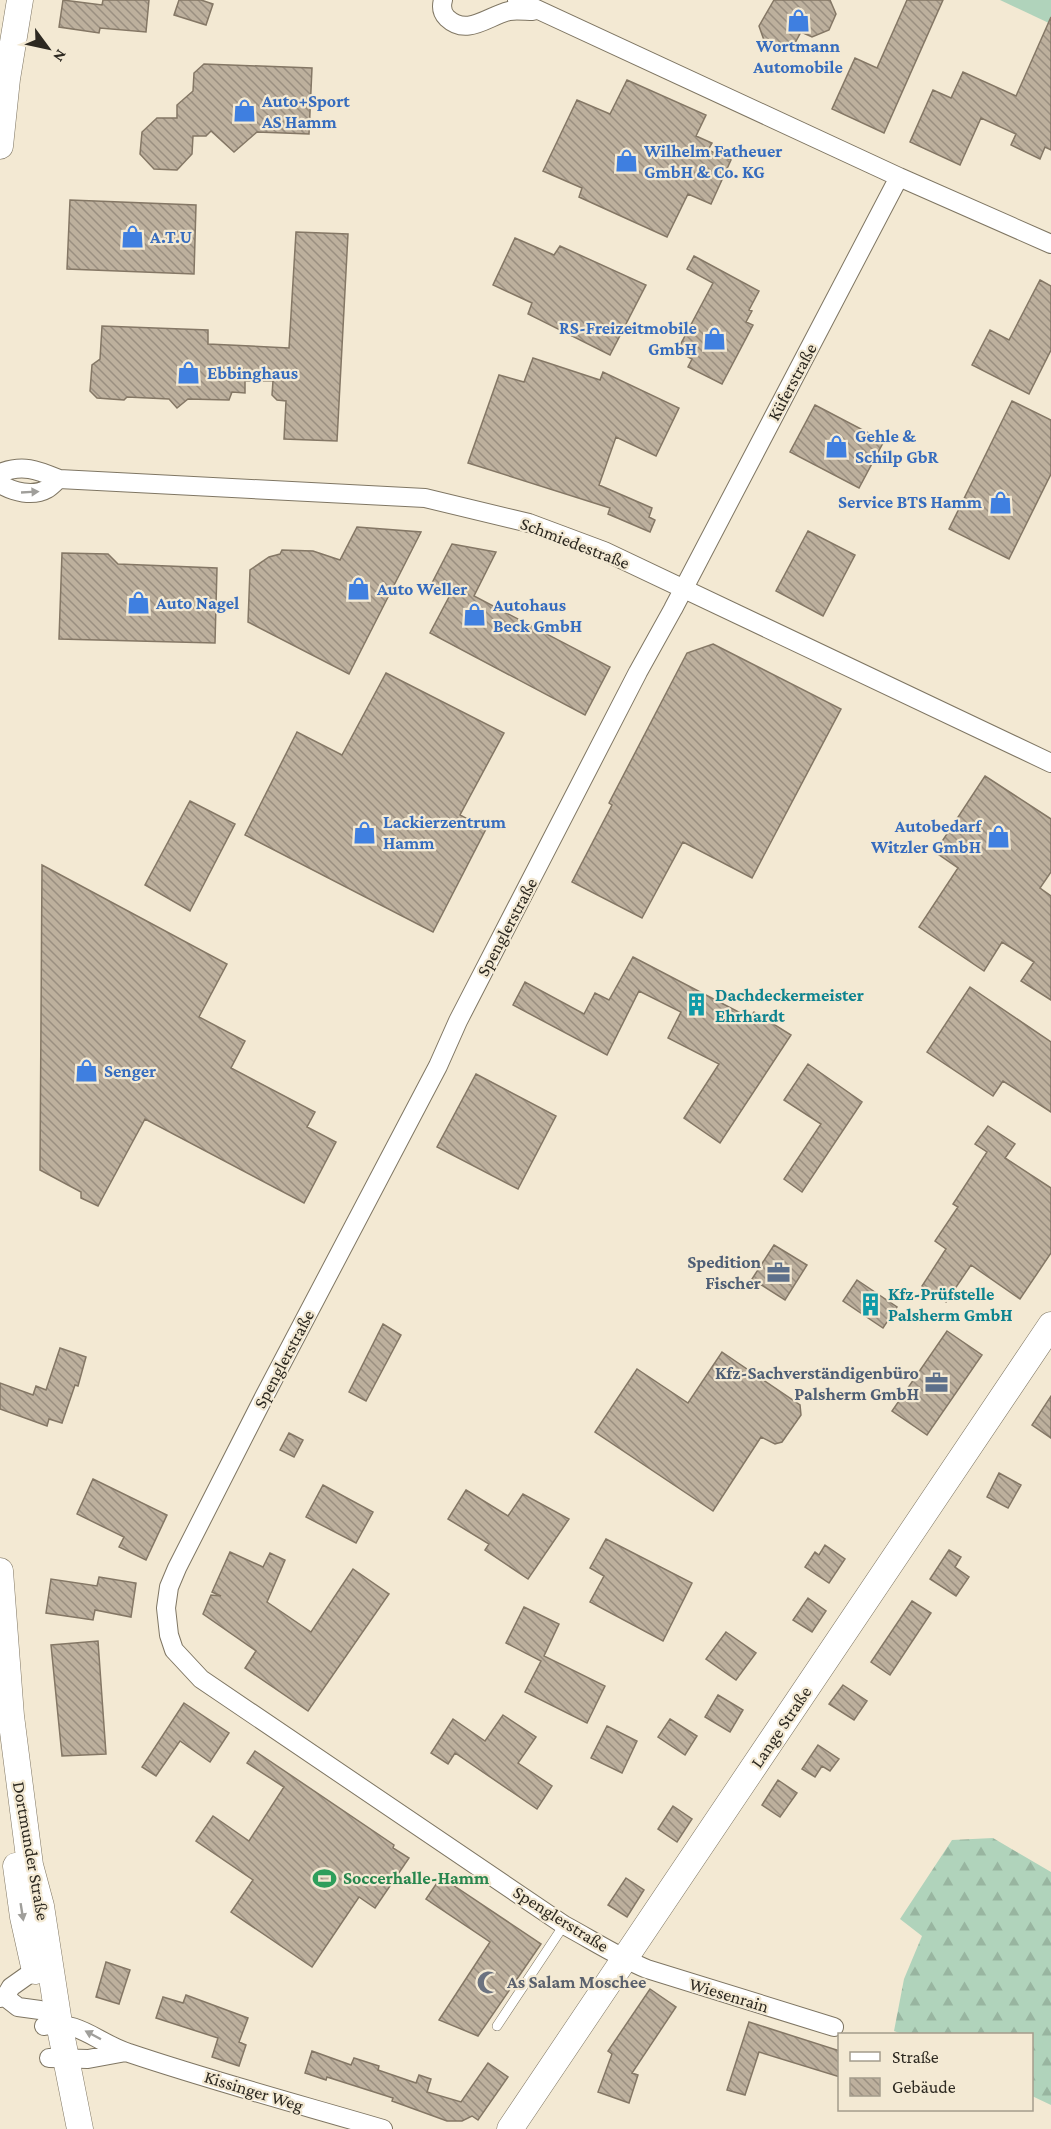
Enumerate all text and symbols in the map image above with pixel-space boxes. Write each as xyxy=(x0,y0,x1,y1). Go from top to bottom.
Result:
shop icon: Wortmann Automobile xyxy=(785,7,811,33)
north arrow xyxy=(18,18,78,78)
place label: Wortmann Automobile xyxy=(752,36,843,77)
text: N xyxy=(50,47,70,65)
place label: Auto+Sport AS Hamm xyxy=(261,91,350,132)
shop icon: Auto+Sport AS Hamm xyxy=(231,98,257,124)
place label: Wilhelm Fatheuer GmbH & Co. KG xyxy=(643,141,783,182)
shop icon: Wilhelm Fatheuer GmbH & Co. KG xyxy=(613,148,639,174)
shop icon: A.T.U xyxy=(119,224,145,250)
place label: A.T.U xyxy=(149,227,192,247)
place label: RS-Freizeitmobile GmbH xyxy=(559,318,697,359)
shop icon: RS-Freizeitmobile GmbH xyxy=(702,325,728,351)
street label: Küferstraße xyxy=(763,340,821,424)
shop icon: Ebbinghaus xyxy=(176,360,202,386)
place label: Ebbinghaus xyxy=(207,363,298,383)
place label: Gehle & Schilp GbR xyxy=(855,426,940,467)
shop icon: Gehle & Schilp GbR xyxy=(824,433,850,459)
one-way arrow xyxy=(21,487,40,496)
shop icon: Service BTS Hamm xyxy=(987,489,1013,515)
place label: Service BTS Hamm xyxy=(838,492,983,512)
street label: Schmiedestraße xyxy=(518,513,632,573)
shop icon: Auto Weller xyxy=(346,576,372,602)
place label: Auto Weller xyxy=(376,579,468,599)
shop icon: Auto Nagel xyxy=(125,590,151,616)
place label: Auto Nagel xyxy=(155,593,239,613)
place label: Autohaus Beck GmbH xyxy=(492,595,582,636)
shop icon: Autohaus Beck GmbH xyxy=(462,602,488,628)
place label: Lackierzentrum Hamm xyxy=(383,812,507,853)
place label: Autobedarf Witzler GmbH xyxy=(870,816,982,857)
shop icon: Lackierzentrum Hamm xyxy=(352,819,378,845)
shop icon: Autobedarf Witzler GmbH xyxy=(986,823,1012,849)
street label: Spenglerstraße xyxy=(473,874,541,980)
place label: Dachdeckermeister Ehrhardt xyxy=(715,985,864,1026)
building icon: Dachdeckermeister Ehrhardt xyxy=(684,992,710,1018)
shop icon: Senger xyxy=(73,1058,99,1084)
place label: Senger xyxy=(104,1061,156,1081)
place label: Spedition Fischer xyxy=(687,1252,762,1293)
office icon: Spedition Fischer xyxy=(766,1259,792,1285)
place label: Kfz-Prüfstelle Palsherm GmbH xyxy=(888,1284,1013,1325)
building icon: Kfz-Prüfstelle Palsherm GmbH xyxy=(857,1291,883,1317)
street label: Spenglerstraße xyxy=(250,1306,318,1412)
place label: Kfz-Sachverständigenbüro Palsherm GmbH xyxy=(715,1363,919,1404)
office icon: Kfz-Sachverständigenbüro Palsherm GmbH xyxy=(924,1370,950,1396)
street label: Lange Straße xyxy=(747,1683,815,1771)
street label: Dortmunder Straße xyxy=(9,1780,53,1922)
sports icon: Soccerhalle-Hamm xyxy=(312,1865,338,1891)
place label: Soccerhalle-Hamm xyxy=(343,1868,490,1888)
street label: Spenglerstraße xyxy=(510,1882,612,1956)
one-way arrow xyxy=(18,1902,27,1921)
mosque icon: As Salam Moschee xyxy=(476,1969,502,1995)
place label: As Salam Moschee xyxy=(506,1972,646,1992)
street label: Wiesenrain xyxy=(687,1973,772,2017)
one-way arrow xyxy=(85,2030,102,2040)
legend xyxy=(838,2033,1033,2111)
text: Straße xyxy=(892,2047,939,2067)
street label: Kissinger Weg xyxy=(202,2066,306,2116)
text: Gebäude xyxy=(892,2077,956,2097)

